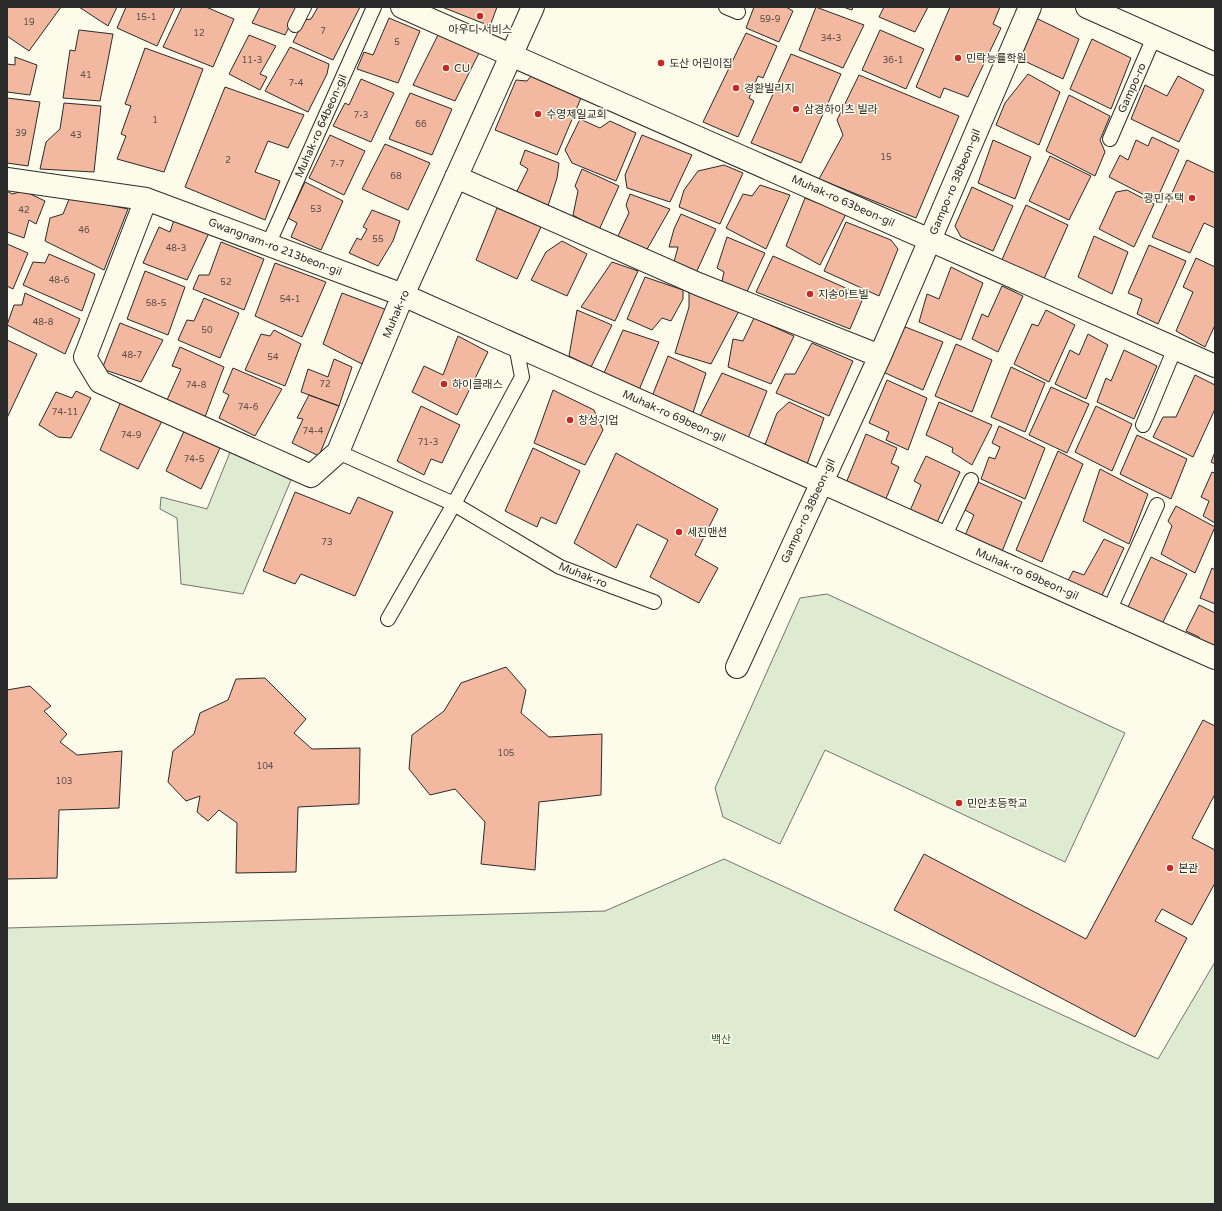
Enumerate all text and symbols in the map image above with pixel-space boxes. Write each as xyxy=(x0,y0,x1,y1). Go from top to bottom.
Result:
marker: 아우디 서비스 xyxy=(475,11,485,21)
house number: 15-1 xyxy=(136,12,156,23)
house number: 59-9 xyxy=(760,14,781,25)
house number: 19 xyxy=(23,17,35,28)
place label: 아우디 서비스 xyxy=(448,23,512,36)
house number: 7 xyxy=(320,26,326,37)
house number: 12 xyxy=(193,28,205,39)
house number: 34-3 xyxy=(821,33,841,44)
house number: 5 xyxy=(394,37,400,48)
place label: 민락능률학원 xyxy=(966,52,1027,65)
marker: 민락능률학원 xyxy=(953,53,963,63)
house number: 11-3 xyxy=(242,55,262,66)
house number: 36-1 xyxy=(883,55,903,66)
place label: 도산 어린이집 xyxy=(669,57,733,70)
marker: 도산 어린이집 xyxy=(656,58,666,68)
street label: Gampo-ro xyxy=(1115,61,1149,115)
place label: CU xyxy=(454,62,470,75)
marker: CU xyxy=(441,63,451,73)
house number: 41 xyxy=(80,70,92,81)
street label: Muhak-ro 64beon-gil xyxy=(292,72,350,180)
house number: 7-4 xyxy=(289,78,304,89)
place label: 경환빌리지 xyxy=(744,82,795,95)
marker: 경환빌리지 xyxy=(731,83,741,93)
place label: 삼경하이츠 빌라 xyxy=(804,103,878,116)
marker: 삼경하이츠 빌라 xyxy=(791,104,801,114)
place label: 수영제일교회 xyxy=(546,108,607,121)
marker: 수영제일교회 xyxy=(533,109,543,119)
house number: 7-3 xyxy=(354,110,368,121)
house number: 1 xyxy=(152,115,158,126)
house number: 66 xyxy=(415,119,427,130)
street label: Gampo-ro 38beon-gil xyxy=(927,127,983,237)
house number: 39 xyxy=(15,128,27,139)
house number: 43 xyxy=(70,130,82,141)
house number: 15 xyxy=(880,152,892,163)
house number: 2 xyxy=(225,155,231,166)
house number: 7-7 xyxy=(330,159,345,170)
house number: 68 xyxy=(390,171,402,182)
street label: Muhak-ro 63beon-gil xyxy=(789,172,897,230)
place label: 광민주택 xyxy=(1144,192,1184,205)
marker: 광민주택 xyxy=(1187,193,1197,203)
house number: 53 xyxy=(310,204,322,215)
house number: 42 xyxy=(18,205,30,216)
street label: Gwangnam-ro 213beon-gil xyxy=(206,215,344,279)
house number: 46 xyxy=(78,225,90,236)
house number: 55 xyxy=(372,234,384,245)
house number: 48-3 xyxy=(166,243,186,254)
house number: 48-6 xyxy=(49,275,70,286)
house number: 52 xyxy=(220,277,232,288)
street label: Muhak-ro xyxy=(380,288,412,340)
place label: 지송아트빌 xyxy=(818,288,869,301)
marker: 지송아트빌 xyxy=(805,289,815,299)
house number: 54-1 xyxy=(280,294,300,305)
house number: 58-5 xyxy=(146,298,167,309)
house number: 48-8 xyxy=(33,317,54,328)
house number: 50 xyxy=(201,325,213,336)
house number: 48-7 xyxy=(122,350,143,361)
house number: 54 xyxy=(267,352,279,363)
place label: 하이클래스 xyxy=(452,378,503,391)
house number: 72 xyxy=(319,379,331,390)
marker: 하이클래스 xyxy=(439,379,449,389)
house number: 74-8 xyxy=(186,380,207,391)
street label: Muhak-ro 69beon-gil xyxy=(620,387,728,445)
house number: 74-6 xyxy=(238,402,259,413)
house number: 74-11 xyxy=(52,407,78,418)
place label: 창성기업 xyxy=(578,414,618,427)
marker: 창성기업 xyxy=(565,415,575,425)
house number: 74-4 xyxy=(303,426,324,437)
house number: 74-9 xyxy=(121,430,142,441)
house number: 71-3 xyxy=(418,437,438,448)
house number: 74-5 xyxy=(184,454,205,465)
street label: Gampo-ro 38beon-gil xyxy=(778,457,838,565)
place label: 세진맨션 xyxy=(687,526,727,539)
marker: 세진맨션 xyxy=(674,527,684,537)
house number: 73 xyxy=(321,537,333,548)
street label: Muhak-ro 69beon-gil xyxy=(973,545,1081,603)
street label: Muhak-ro xyxy=(557,559,609,591)
house number: 105 xyxy=(498,748,515,759)
house number: 104 xyxy=(257,761,274,772)
house number: 103 xyxy=(56,776,72,787)
place label: 민안초등학교 xyxy=(967,797,1028,810)
marker: 민안초등학교 xyxy=(954,798,964,808)
place label: 본관 xyxy=(1178,862,1198,875)
marker: 본관 xyxy=(1165,863,1175,873)
park label: 백산 xyxy=(711,1033,731,1046)

